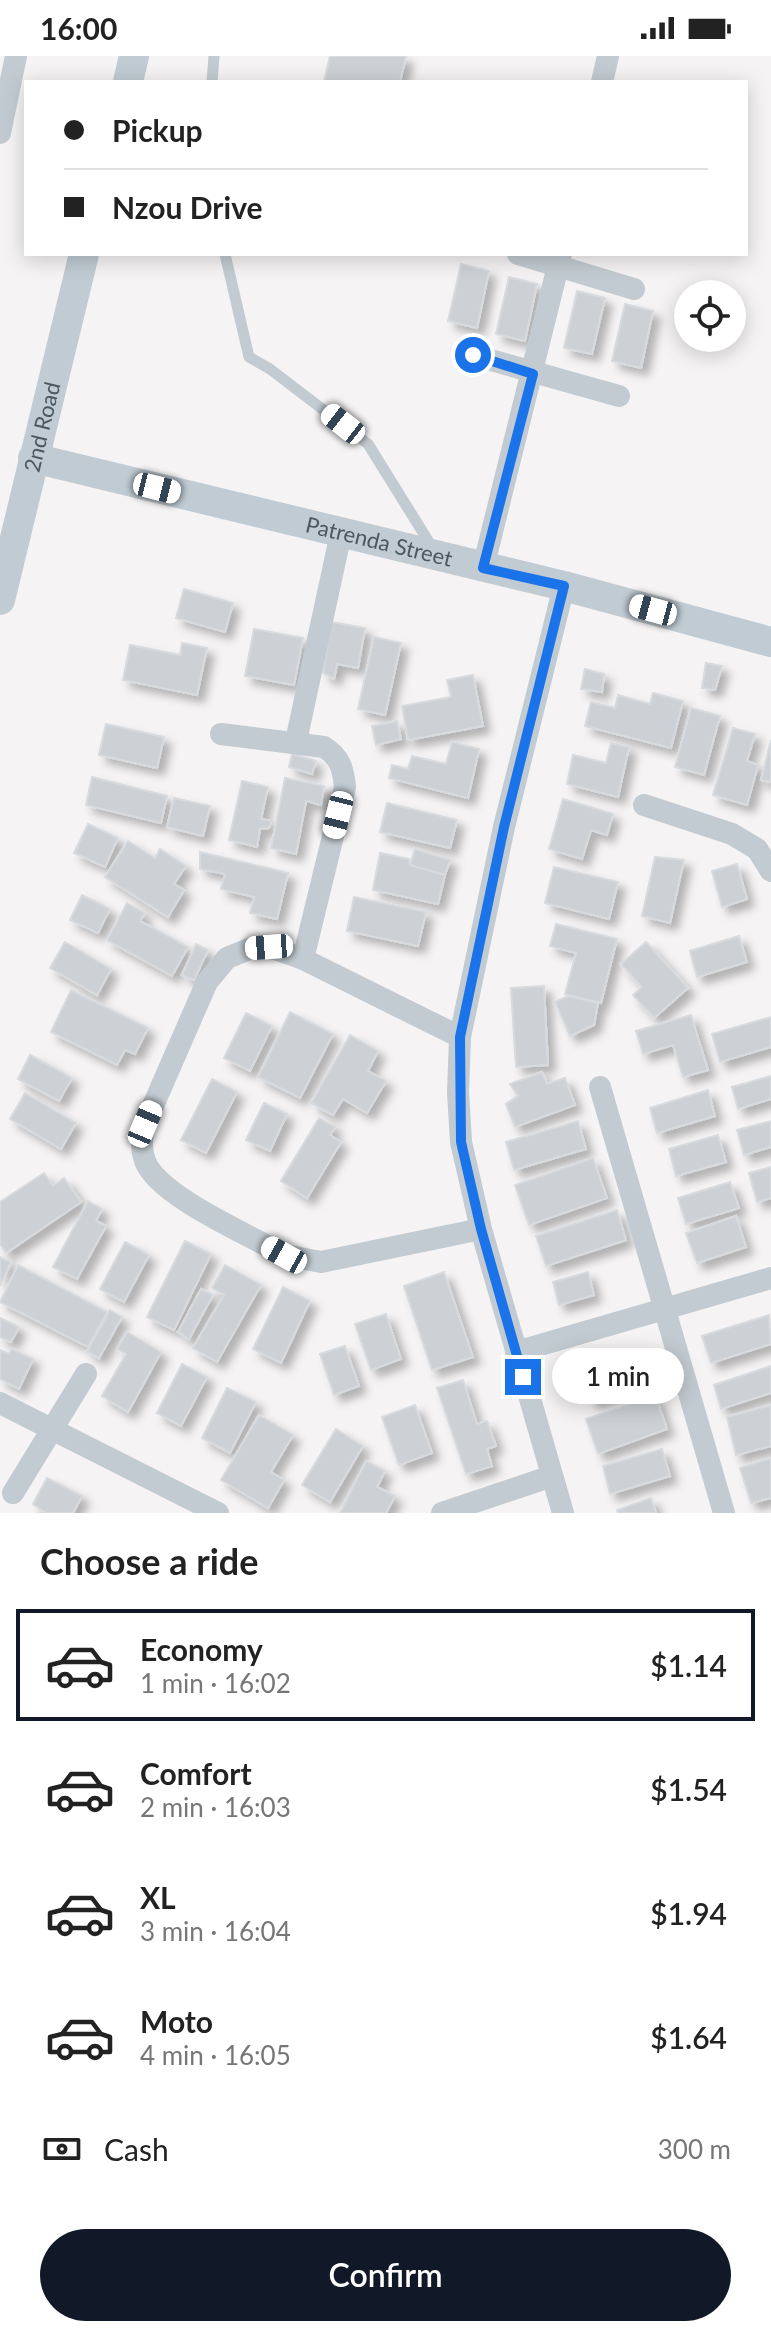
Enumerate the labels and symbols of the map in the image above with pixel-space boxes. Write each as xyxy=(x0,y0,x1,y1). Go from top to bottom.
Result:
route start xyxy=(455,337,491,373)
street label: 2nd Road xyxy=(18,379,65,475)
car xyxy=(317,400,369,448)
car xyxy=(131,471,183,505)
street label: Patrenda Street xyxy=(303,510,455,572)
car xyxy=(627,592,679,628)
car xyxy=(321,789,355,841)
car xyxy=(244,933,294,961)
car xyxy=(125,1097,165,1151)
car xyxy=(257,1233,311,1277)
callout: 1 min xyxy=(551,1349,683,1405)
route end xyxy=(505,1359,541,1395)

